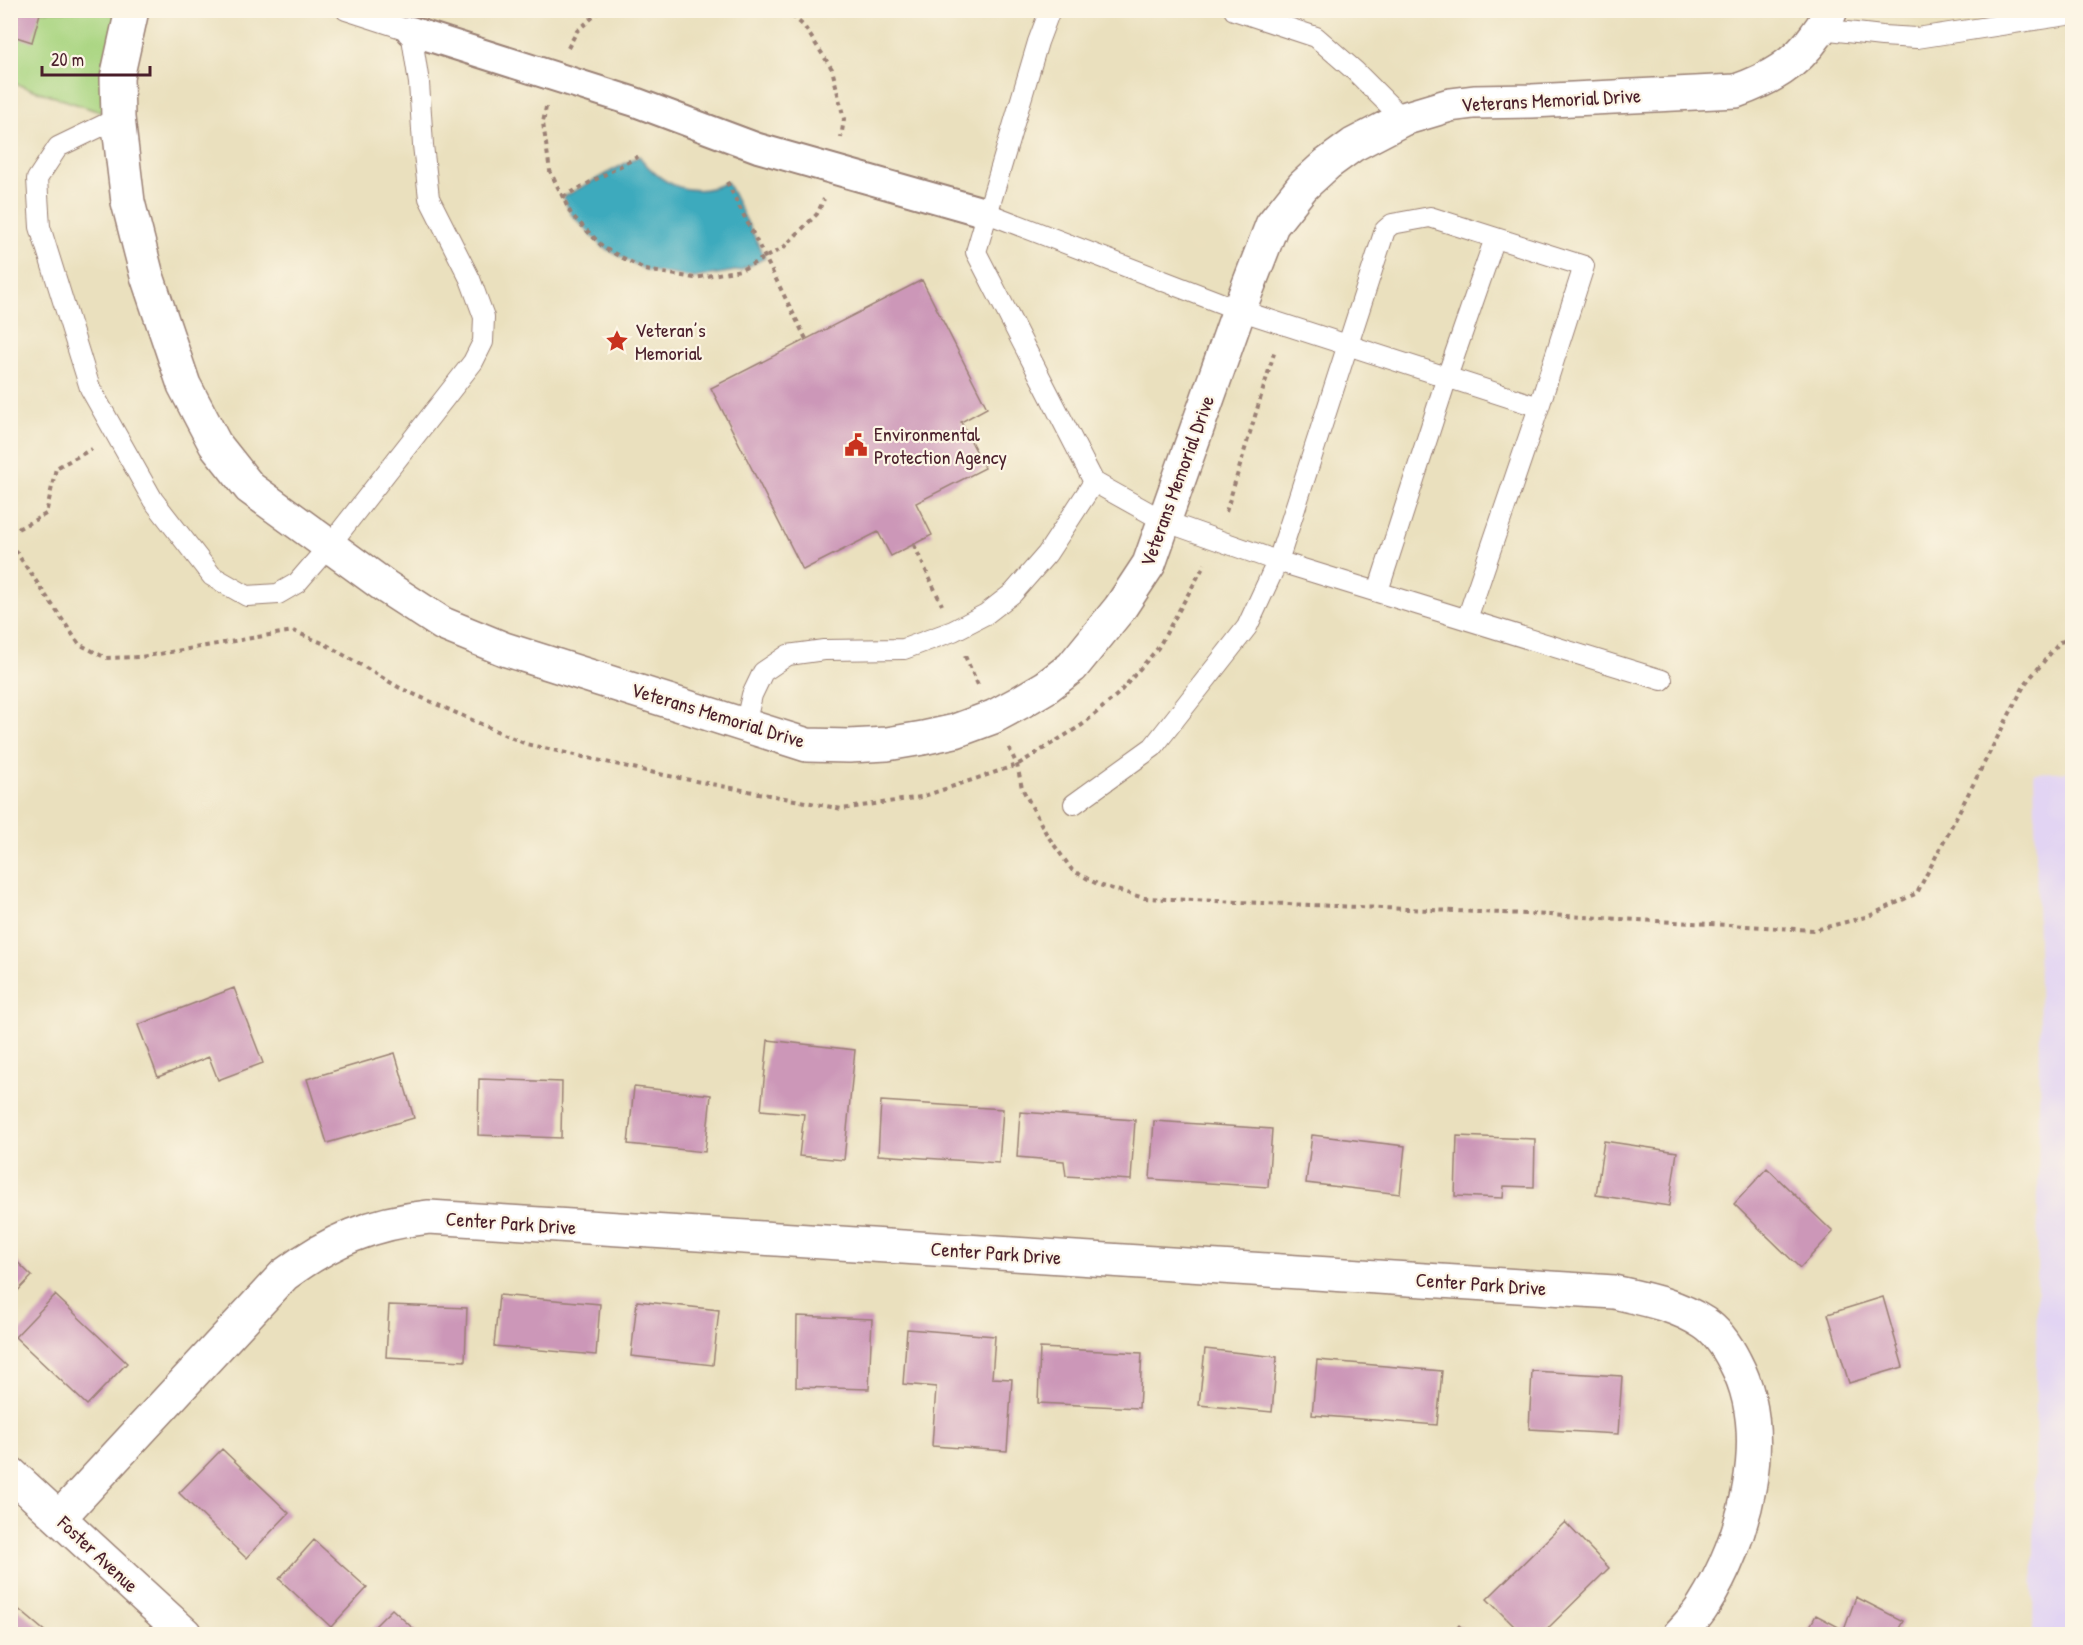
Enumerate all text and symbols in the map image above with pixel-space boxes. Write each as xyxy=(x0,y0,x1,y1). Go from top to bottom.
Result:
scale bar xyxy=(42,39,150,77)
text: 20 m xyxy=(51,47,84,72)
street label: Veterans Memorial Drive xyxy=(1460,81,1642,118)
place label: Veteran’s Memorial xyxy=(635,316,706,366)
place icon: Veteran’s Memorial xyxy=(604,328,630,354)
street label: Veterans Memorial Drive xyxy=(1133,392,1220,570)
place label: Environmental Protection Agency xyxy=(874,420,1007,470)
public building icon: Environmental Protection Agency xyxy=(843,432,869,458)
street label: Veterans Memorial Drive xyxy=(628,675,808,754)
street label: Center Park Drive xyxy=(445,1204,577,1241)
street label: Center Park Drive xyxy=(930,1234,1062,1271)
street label: Center Park Drive xyxy=(1415,1265,1547,1302)
street label: Foster Avenue xyxy=(51,1509,145,1598)

